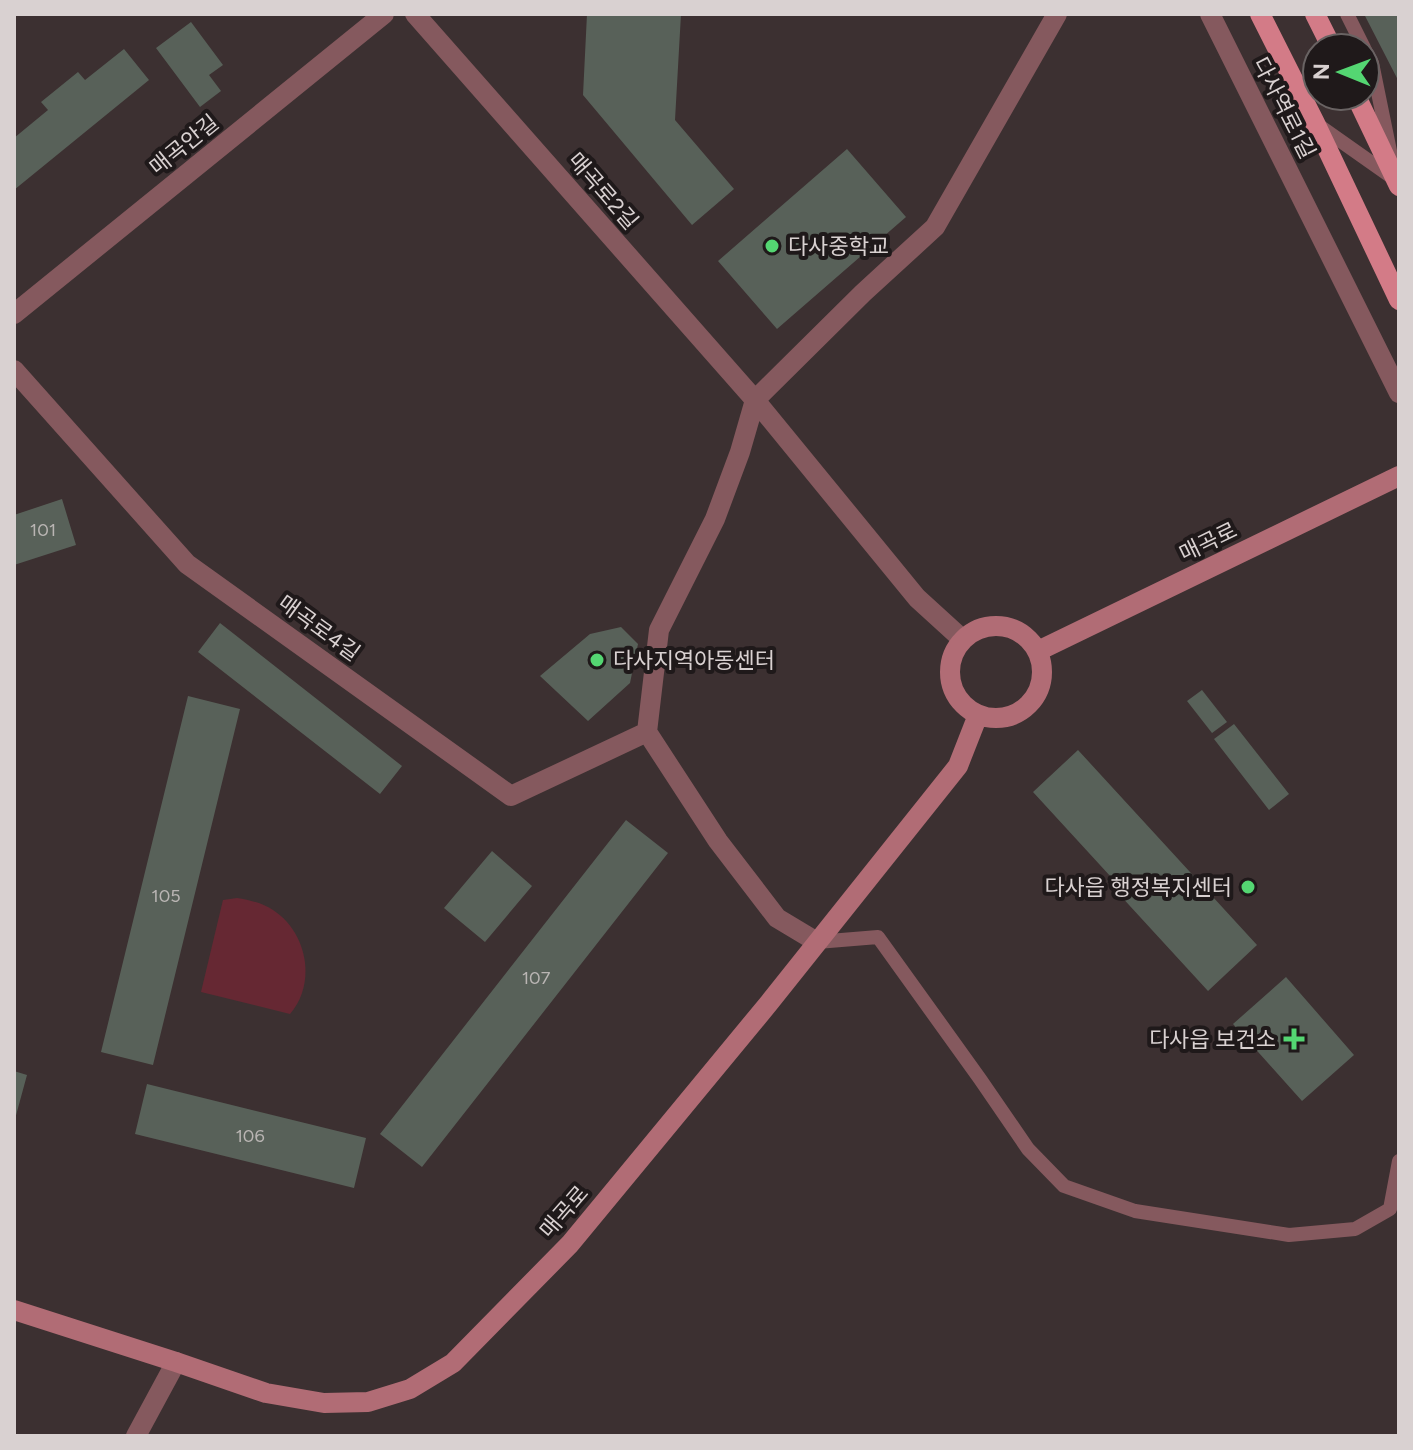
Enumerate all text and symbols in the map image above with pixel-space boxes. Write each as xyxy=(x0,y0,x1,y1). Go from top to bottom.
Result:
north arrow xyxy=(1301,32,1381,112)
street label: 다사역로1길 xyxy=(1247,53,1321,163)
text: N xyxy=(1308,63,1335,80)
street label: 매곡안길 xyxy=(144,109,224,181)
street label: 매곡로2길 xyxy=(562,147,644,235)
place label: 다사중학교 xyxy=(788,233,889,260)
marker: 다사중학교 xyxy=(763,237,781,255)
street label: 매곡로 xyxy=(1175,517,1241,567)
house number: 101 xyxy=(30,519,56,541)
street label: 매곡로4길 xyxy=(273,589,365,667)
place label: 다사지역아동센터 xyxy=(613,647,775,674)
marker: 다사지역아동센터 xyxy=(588,651,606,669)
place label: 다사읍 행정복지센터 xyxy=(1044,874,1232,901)
marker: 다사읍 행정복지센터 xyxy=(1239,878,1257,896)
house number: 105 xyxy=(151,885,181,907)
house number: 107 xyxy=(522,967,551,989)
place label: 다사읍 보건소 xyxy=(1149,1026,1276,1053)
marker: 다사읍 보건소 xyxy=(1283,1028,1305,1050)
house number: 106 xyxy=(235,1125,265,1147)
street label: 매곡로 xyxy=(534,1180,594,1244)

